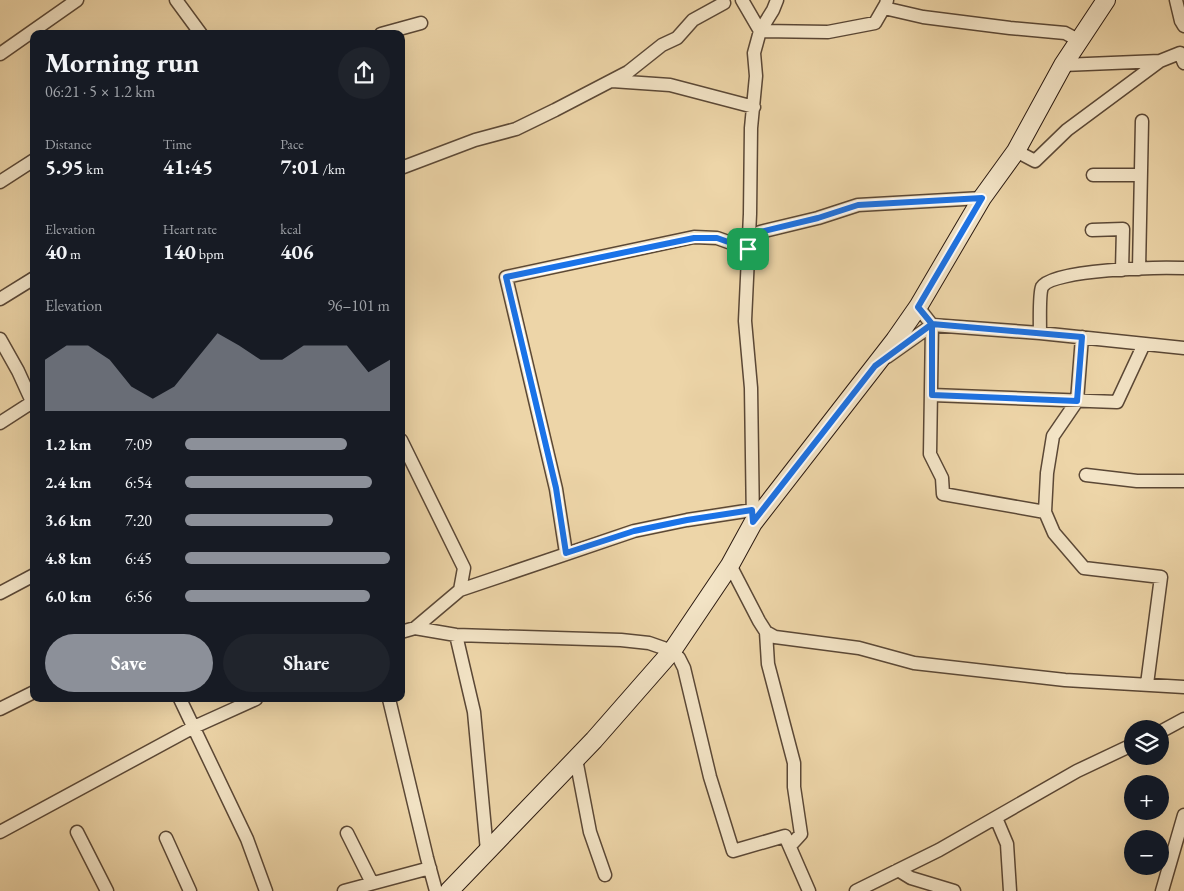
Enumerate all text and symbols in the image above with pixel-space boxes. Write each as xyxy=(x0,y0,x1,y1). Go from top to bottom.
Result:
text: Morning run xyxy=(45,44,199,80)
button: share xyxy=(338,47,390,99)
text: 06:21 · 5 × 1.2 km xyxy=(45,81,155,102)
text: Distance xyxy=(45,135,92,153)
text: Time xyxy=(163,135,192,153)
text: Pace xyxy=(280,135,304,153)
text: 5.95 xyxy=(45,153,84,180)
text: 41:45 xyxy=(163,153,213,180)
text: 7:01 xyxy=(280,153,320,180)
text: km xyxy=(84,160,104,178)
text: /km xyxy=(320,160,345,178)
text: Elevation xyxy=(45,220,95,238)
text: Heart rate xyxy=(163,220,217,238)
text: kcal xyxy=(280,220,301,238)
pin xyxy=(727,228,769,270)
icon: arrive xyxy=(734,235,762,263)
text: 40 xyxy=(45,238,67,265)
text: 140 xyxy=(163,238,196,265)
text: 406 xyxy=(280,238,314,265)
text: m xyxy=(67,245,81,263)
text: bpm xyxy=(196,245,224,263)
text: Elevation xyxy=(45,295,103,316)
text: 96–101 m xyxy=(327,295,390,316)
text: 1.2 km xyxy=(45,434,91,455)
text: 7:09 xyxy=(125,434,152,455)
text: 2.4 km xyxy=(45,472,91,493)
text: 6:54 xyxy=(125,472,152,493)
text: 3.6 km xyxy=(45,510,91,531)
text: 7:20 xyxy=(125,510,152,531)
text: 4.8 km xyxy=(45,548,91,569)
text: 6:45 xyxy=(125,548,152,569)
text: 6.0 km xyxy=(45,586,91,607)
text: 6:56 xyxy=(125,586,152,607)
button: Save xyxy=(45,634,213,692)
button: Share xyxy=(223,634,390,692)
map controls xyxy=(1124,720,1169,875)
button: layers xyxy=(1124,720,1169,765)
button: + xyxy=(1124,775,1169,820)
button: − xyxy=(1124,830,1169,875)

